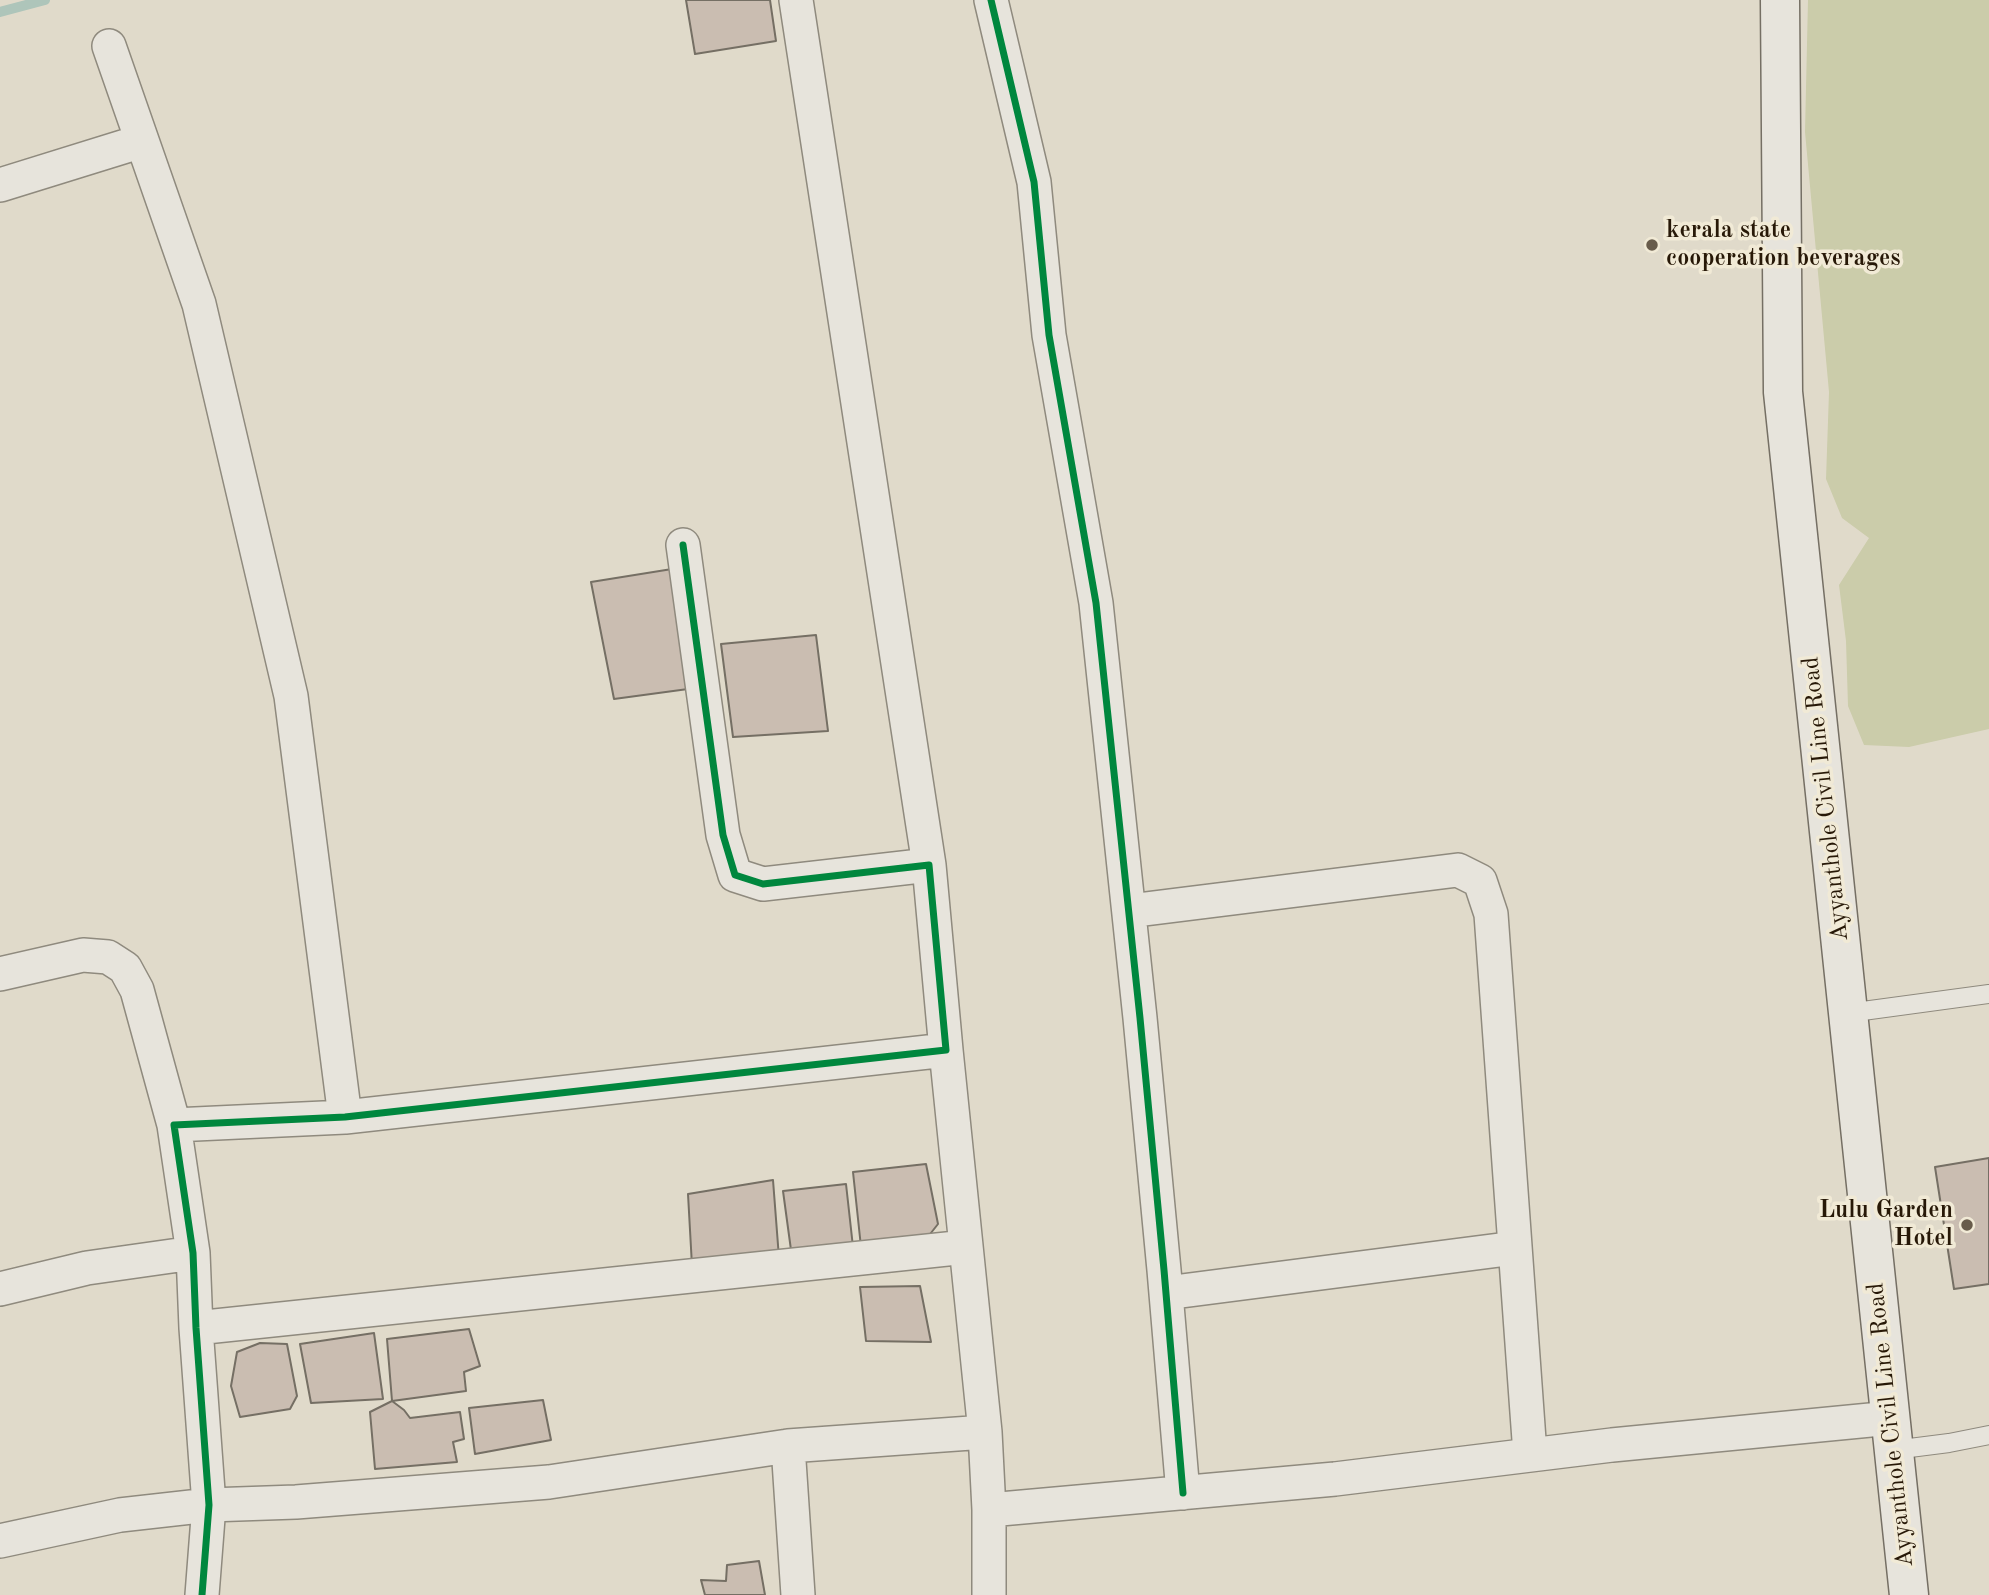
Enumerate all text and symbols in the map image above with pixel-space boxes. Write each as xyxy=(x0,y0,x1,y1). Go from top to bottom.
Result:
place label: kerala state cooperation beverages xyxy=(1666,217,1901,273)
marker: kerala state cooperation beverages xyxy=(1644,237,1660,253)
street label: Ayyanthole Civil Line Road xyxy=(1797,655,1855,943)
place label: Lulu Garden Hotel xyxy=(1819,1197,1953,1253)
marker: Lulu Garden Hotel xyxy=(1959,1217,1975,1233)
street label: Ayyanthole Civil Line Road xyxy=(1862,1281,1920,1569)

